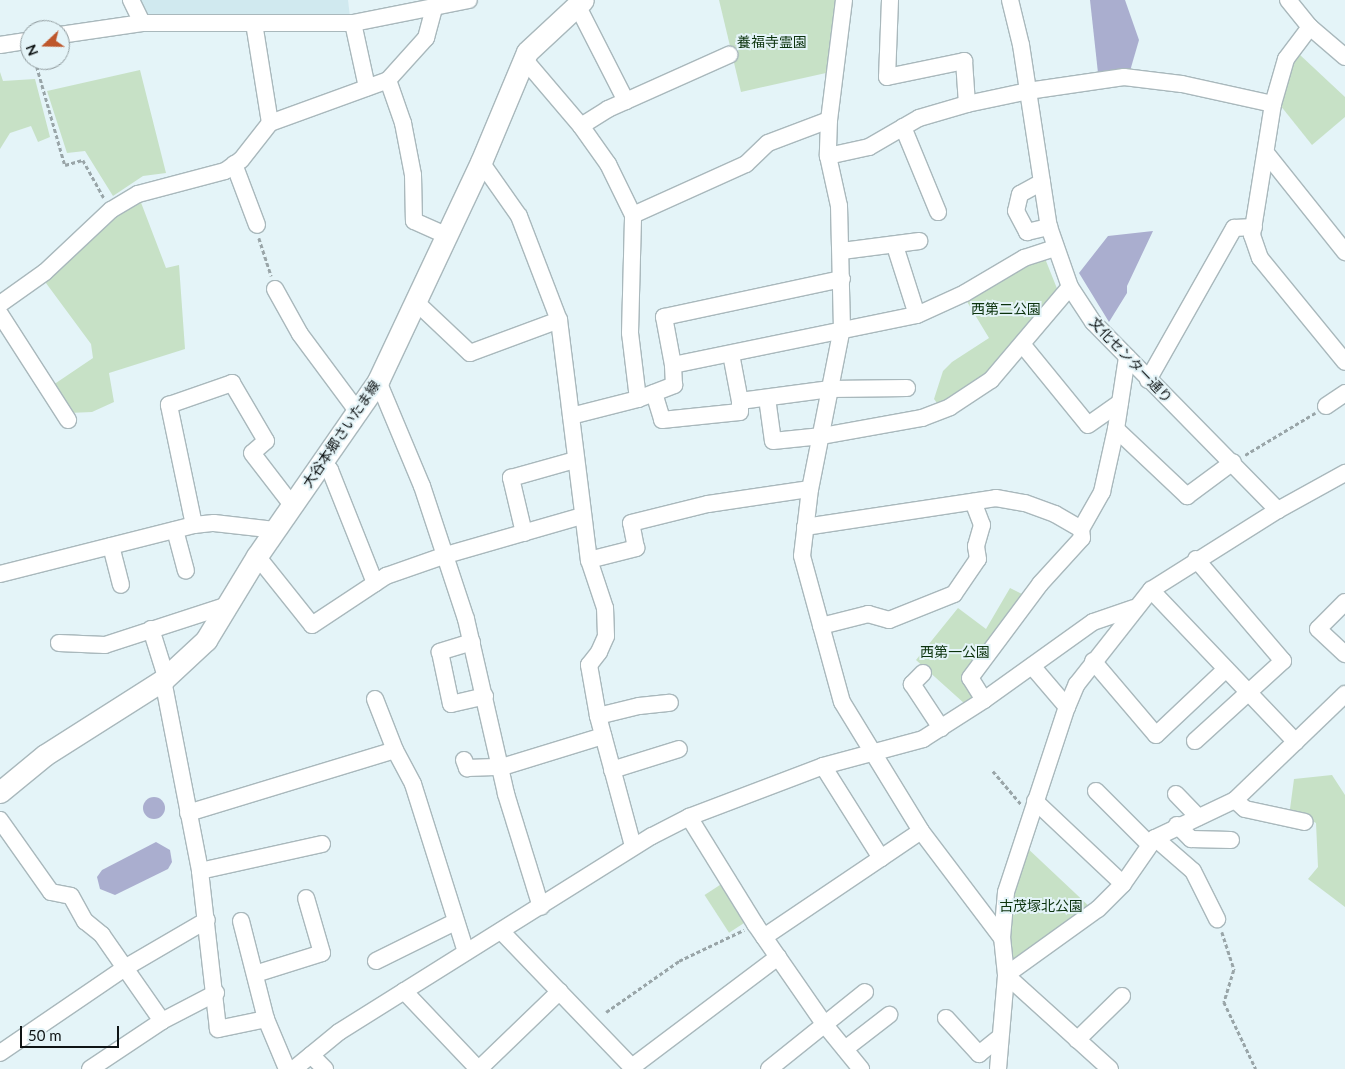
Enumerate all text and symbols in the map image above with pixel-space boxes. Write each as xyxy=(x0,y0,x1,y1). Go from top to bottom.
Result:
north arrow xyxy=(20,20,70,70)
park label: 養福寺霊園 xyxy=(737,34,807,50)
text: N xyxy=(22,42,41,58)
park label: 西第二公園 xyxy=(971,301,1041,317)
street label: 文化センター通り xyxy=(1086,314,1176,406)
street label: 大谷本郷さいたま線 xyxy=(299,377,383,491)
park label: 西第一公園 xyxy=(920,644,990,660)
park label: 古茂塚北公園 xyxy=(999,898,1083,914)
scale bar xyxy=(22,1016,121,1048)
text: 50 m xyxy=(28,1026,62,1044)

